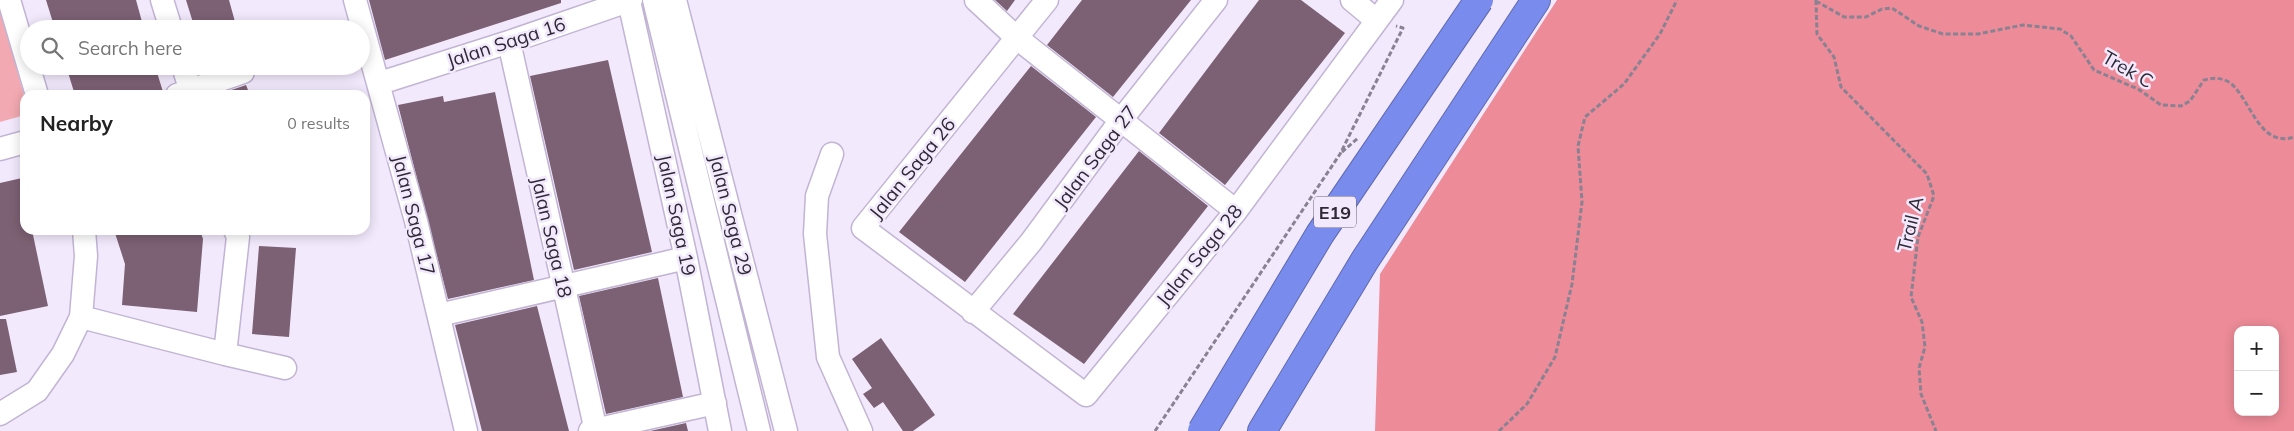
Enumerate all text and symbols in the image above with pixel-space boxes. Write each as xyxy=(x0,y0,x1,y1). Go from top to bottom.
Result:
street label: Jalan Saga 16 xyxy=(444,12,568,72)
search box xyxy=(20,20,370,75)
icon: search xyxy=(38,34,66,62)
text: Search here xyxy=(78,36,182,60)
street label: Trek C xyxy=(2098,45,2158,93)
street label: Jalan Saga 27 xyxy=(1048,100,1142,214)
text: Nearby xyxy=(40,110,113,136)
street label: Jalan Saga 26 xyxy=(864,112,960,224)
text: 0 results xyxy=(287,113,350,133)
street label: Jalan Saga 17 xyxy=(387,152,441,278)
street label: Jalan Saga 19 xyxy=(652,152,702,278)
street label: Jalan Saga 29 xyxy=(704,152,758,278)
street label: Jalan Saga 18 xyxy=(526,174,578,300)
street label: Trail A xyxy=(1892,194,1928,254)
road number: E19 xyxy=(1314,196,1356,228)
street label: Jalan Saga 28 xyxy=(1151,199,1247,311)
map controls xyxy=(2234,326,2279,416)
button: + xyxy=(2234,326,2279,371)
button: − xyxy=(2234,371,2279,416)

